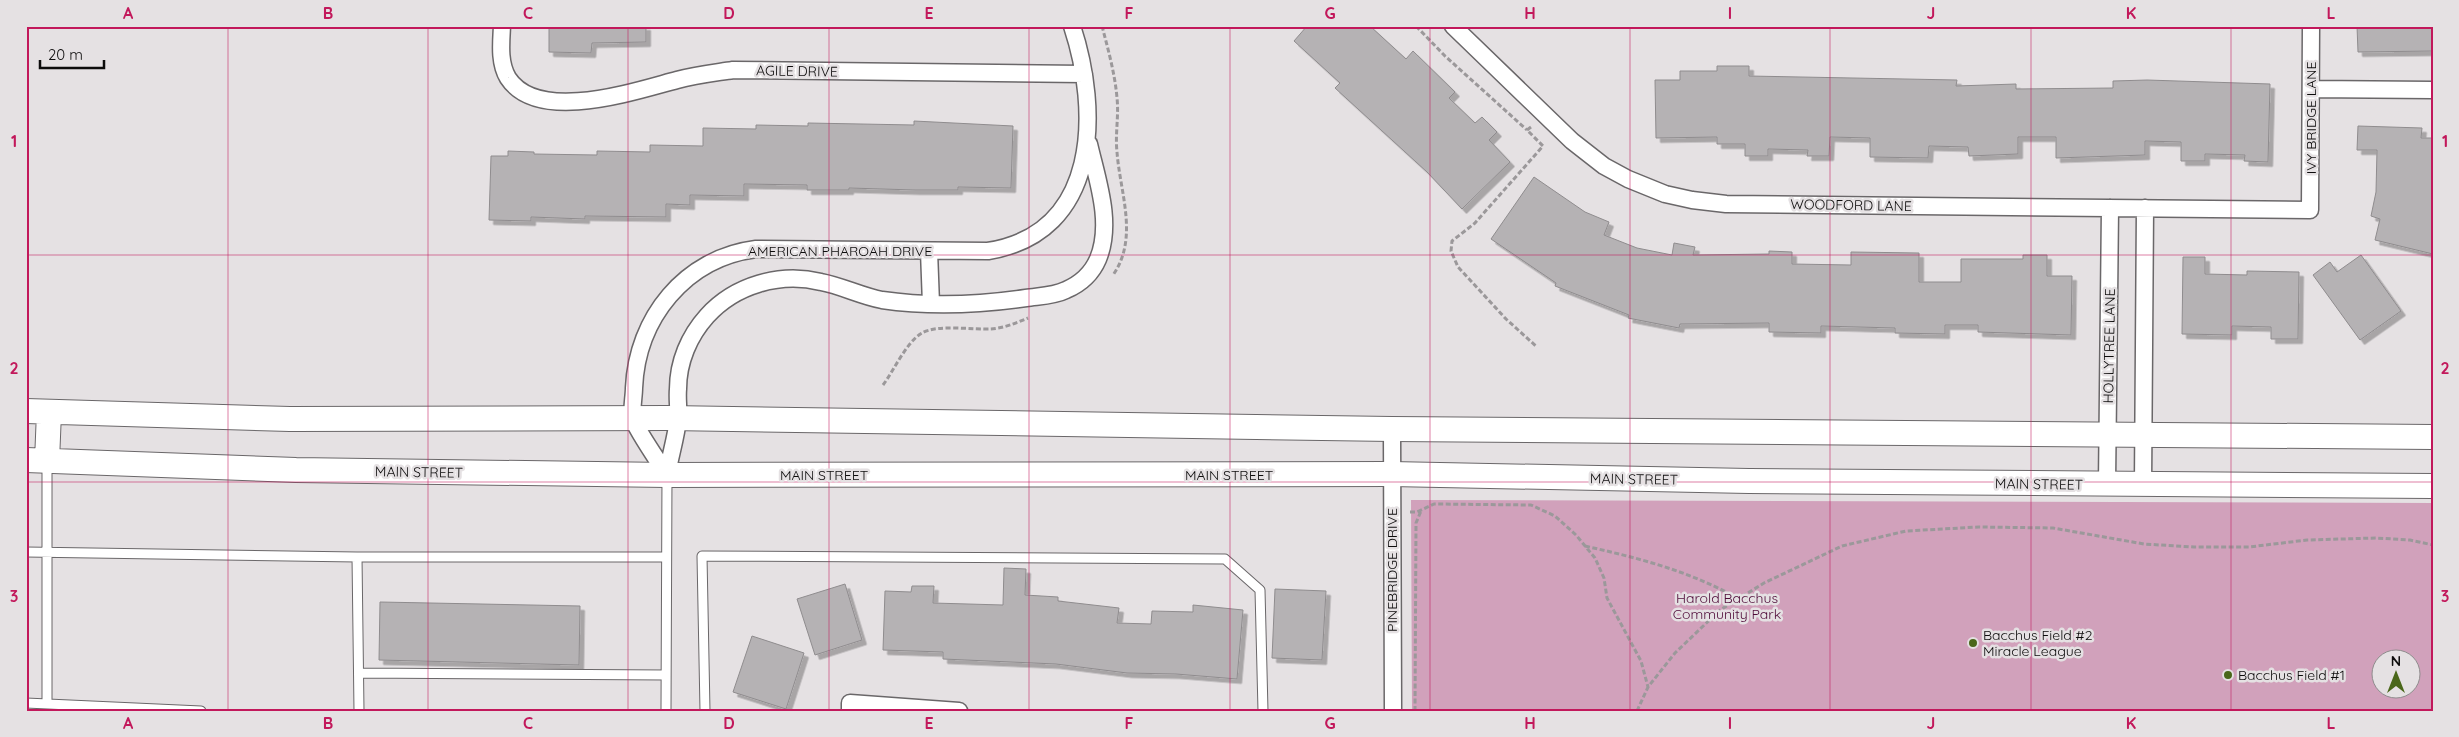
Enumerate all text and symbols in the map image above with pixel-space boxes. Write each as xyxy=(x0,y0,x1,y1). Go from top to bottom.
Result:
text: A xyxy=(123,3,134,23)
text: B xyxy=(323,3,333,23)
text: C xyxy=(523,3,533,23)
text: D xyxy=(723,3,735,23)
text: E xyxy=(924,3,934,23)
text: F xyxy=(1125,3,1134,23)
text: G xyxy=(1324,3,1336,23)
text: H xyxy=(1524,3,1536,23)
text: I xyxy=(1728,3,1732,23)
text: J xyxy=(1927,3,1935,23)
text: K xyxy=(2126,3,2136,23)
text: L xyxy=(2327,3,2336,23)
scale bar xyxy=(40,38,104,70)
text: 20 m xyxy=(48,45,83,64)
street label: AGILE DRIVE xyxy=(756,61,838,81)
street label: IVY BRIDGE LANE xyxy=(2302,62,2320,174)
text: 1 xyxy=(11,131,17,151)
text: 1 xyxy=(2442,131,2448,151)
street label: WOODFORD LANE xyxy=(1790,195,1912,215)
street label: AMERICAN PHAROAH DRIVE xyxy=(748,242,932,260)
street label: HOLLYTREE LANE xyxy=(2099,288,2119,404)
text: 2 xyxy=(9,358,19,378)
text: 2 xyxy=(2440,358,2450,378)
street label: MAIN STREET xyxy=(375,462,463,482)
street label: MAIN STREET xyxy=(780,466,868,484)
street label: MAIN STREET xyxy=(1185,466,1273,484)
street label: MAIN STREET xyxy=(1590,469,1678,489)
street label: MAIN STREET xyxy=(1995,474,2083,494)
street label: PINEBRIDGE DRIVE xyxy=(1383,508,1401,632)
text: 3 xyxy=(10,586,18,606)
text: 3 xyxy=(2441,586,2449,606)
park label: Harold Bacchus Community Park xyxy=(1673,589,1781,623)
place label: Bacchus Field #2 Miracle League xyxy=(1983,626,2093,660)
marker: Bacchus Field #2 Miracle League xyxy=(1967,637,1979,649)
north arrow xyxy=(2372,650,2422,700)
text: N xyxy=(2391,652,2401,670)
place label: Bacchus Field #1 xyxy=(2238,666,2345,684)
marker: Bacchus Field #1 xyxy=(2222,669,2234,681)
text: A xyxy=(123,713,134,733)
text: B xyxy=(323,713,333,733)
text: C xyxy=(523,713,533,733)
text: D xyxy=(723,713,735,733)
text: E xyxy=(924,713,934,733)
text: F xyxy=(1125,713,1134,733)
text: G xyxy=(1324,713,1336,733)
text: H xyxy=(1524,713,1536,733)
text: I xyxy=(1728,713,1732,733)
text: J xyxy=(1927,713,1935,733)
text: K xyxy=(2126,713,2136,733)
text: L xyxy=(2327,713,2336,733)

